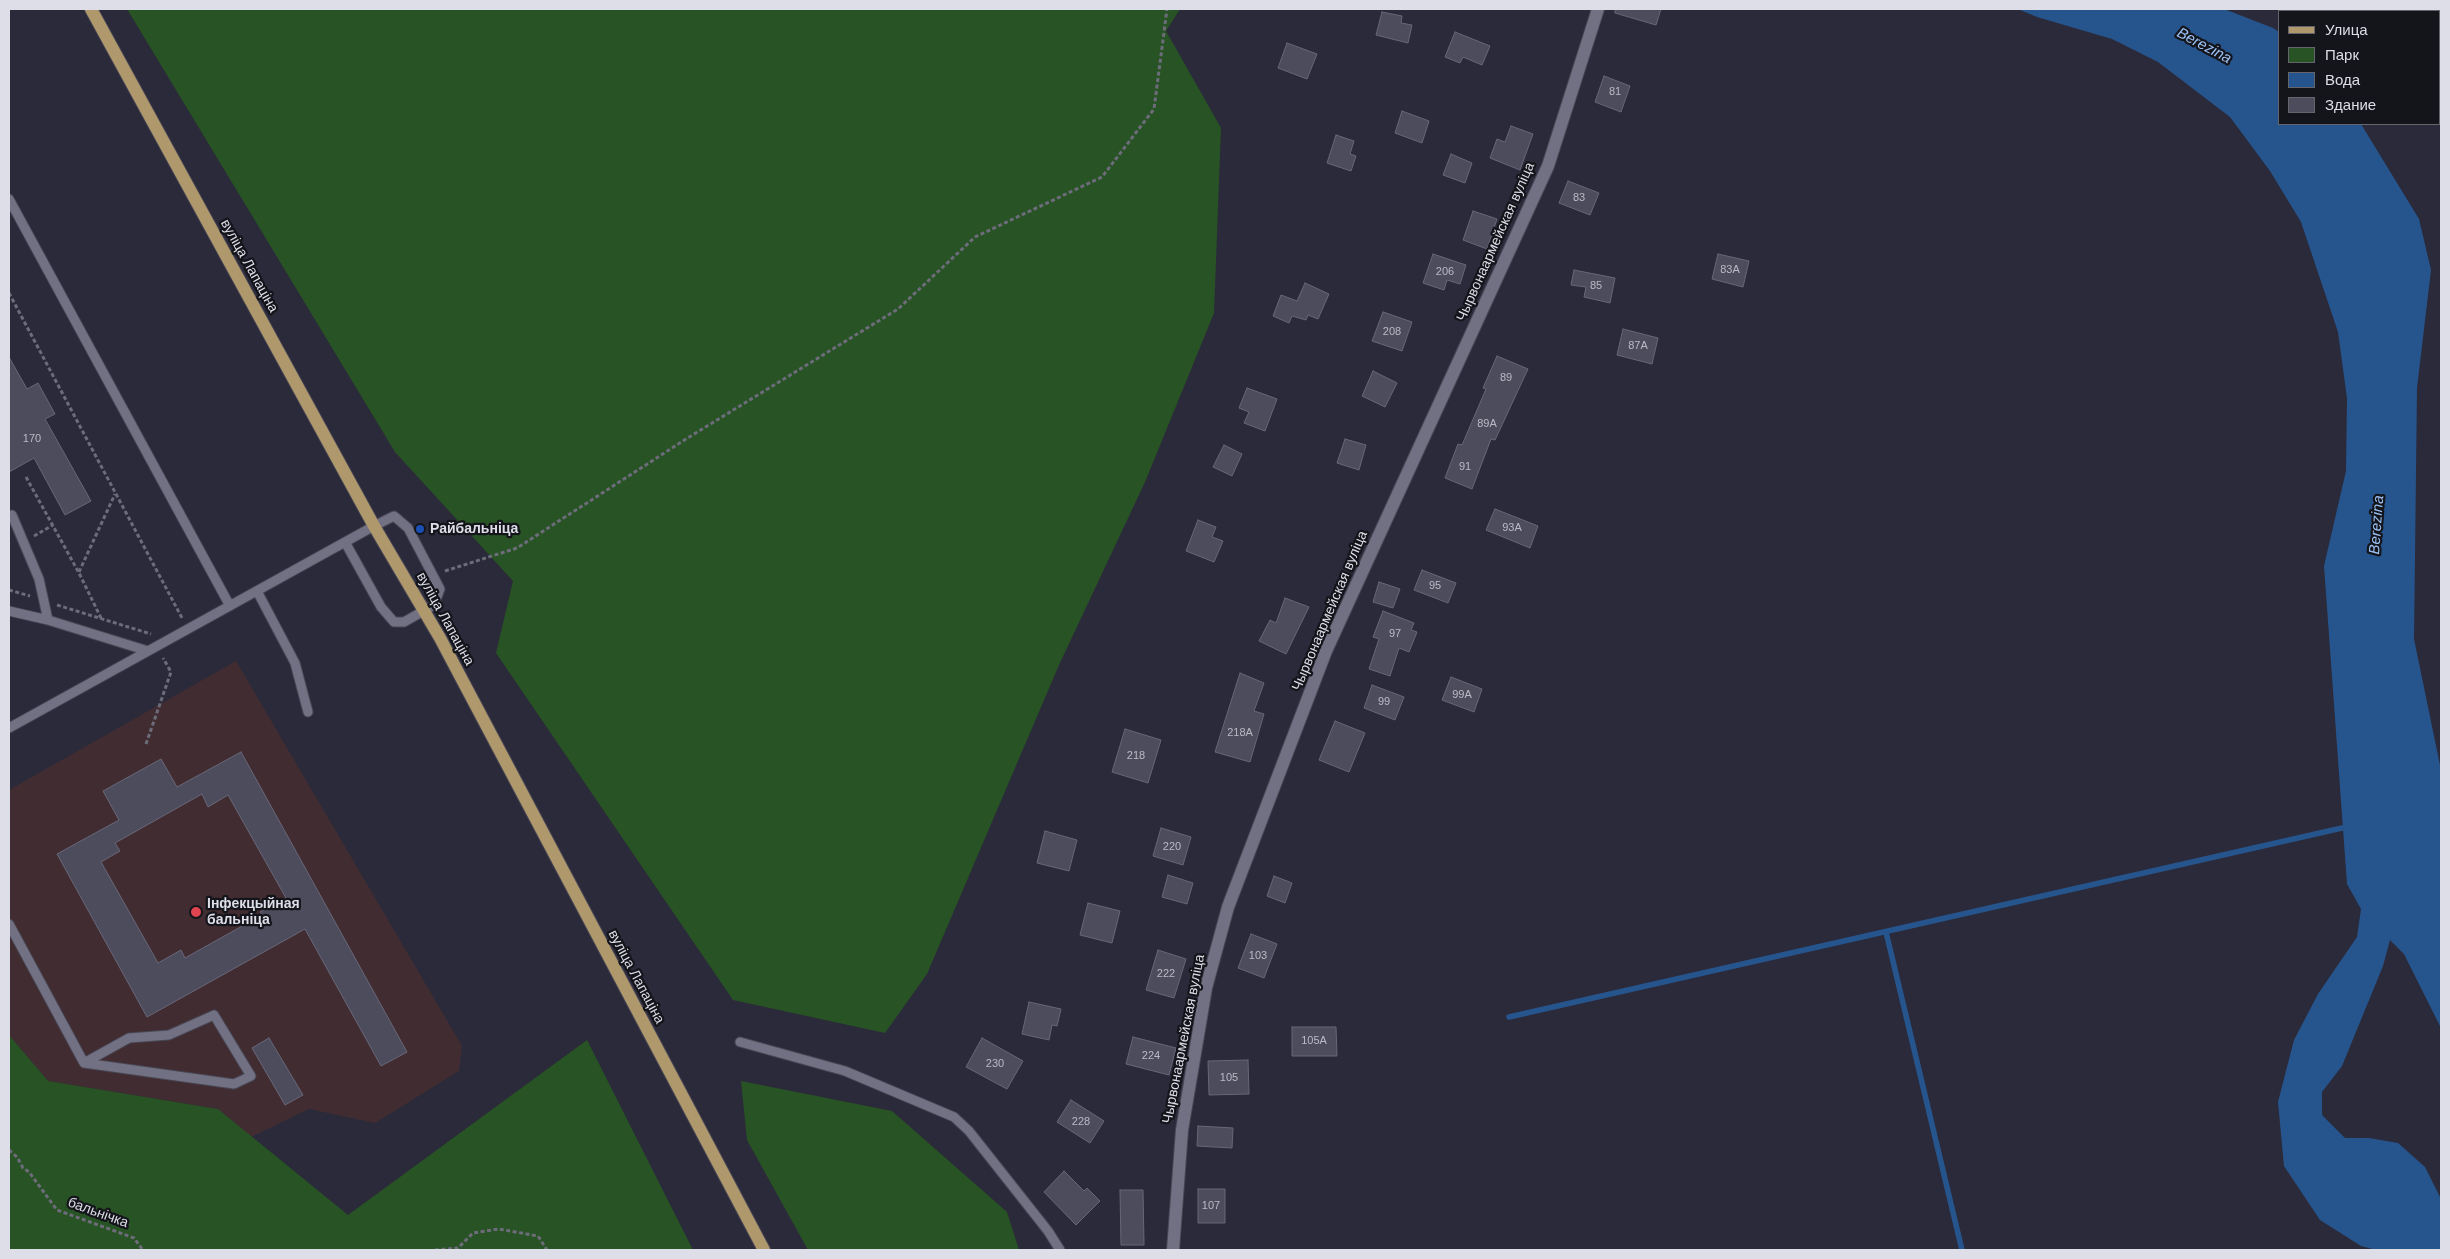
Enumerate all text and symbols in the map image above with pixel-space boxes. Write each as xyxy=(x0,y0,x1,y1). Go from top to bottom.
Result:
legend xyxy=(2278,10,2440,125)
text: Улица xyxy=(2325,21,2368,38)
water label: Berezina xyxy=(2174,24,2234,68)
text: Парк xyxy=(2325,46,2359,63)
text: Вода xyxy=(2325,71,2360,88)
house number: 81 xyxy=(1609,85,1621,99)
text: Здание xyxy=(2325,96,2376,113)
street label: Чырвонаармейская вуліца xyxy=(1453,160,1539,324)
house number: 83 xyxy=(1573,191,1585,205)
street label: вуліца Лапаціна xyxy=(216,217,282,315)
house number: 83А xyxy=(1720,263,1740,277)
house number: 206 xyxy=(1436,265,1454,279)
house number: 85 xyxy=(1590,279,1602,293)
house number: 208 xyxy=(1383,325,1401,339)
house number: 87А xyxy=(1628,339,1648,353)
house number: 89 xyxy=(1500,371,1512,385)
house number: 89А xyxy=(1477,417,1497,431)
house number: 170 xyxy=(23,432,41,446)
house number: 91 xyxy=(1459,460,1471,474)
water label: Berezina xyxy=(2366,495,2388,555)
place label: Райбальніца xyxy=(430,521,518,537)
house number: 93А xyxy=(1502,521,1522,535)
marker: Райбальніца xyxy=(414,523,426,535)
street label: Чырвонаармейская вуліца xyxy=(1289,528,1371,694)
street label: вуліца Лапаціна xyxy=(412,570,478,668)
house number: 95 xyxy=(1429,579,1441,593)
house number: 97 xyxy=(1389,627,1401,641)
house number: 99А xyxy=(1452,688,1472,702)
house number: 99 xyxy=(1378,695,1390,709)
house number: 218А xyxy=(1227,726,1253,740)
house number: 218 xyxy=(1127,749,1145,763)
house number: 220 xyxy=(1163,840,1181,854)
place label: Інфекцыйная бальніца xyxy=(207,896,300,929)
marker: Інфекцыйная бальніца xyxy=(189,905,203,919)
street label: вуліца Лапаціна xyxy=(604,927,668,1027)
house number: 103 xyxy=(1249,949,1267,963)
street label: Чырвонаармейская вуліца xyxy=(1159,953,1209,1125)
house number: 222 xyxy=(1157,967,1175,981)
house number: 105А xyxy=(1301,1034,1327,1048)
house number: 224 xyxy=(1142,1049,1160,1063)
house number: 230 xyxy=(986,1057,1004,1071)
house number: 105 xyxy=(1220,1071,1238,1085)
house number: 228 xyxy=(1072,1115,1090,1129)
street label: бальнічка xyxy=(65,1194,131,1232)
house number: 107 xyxy=(1202,1199,1220,1213)

